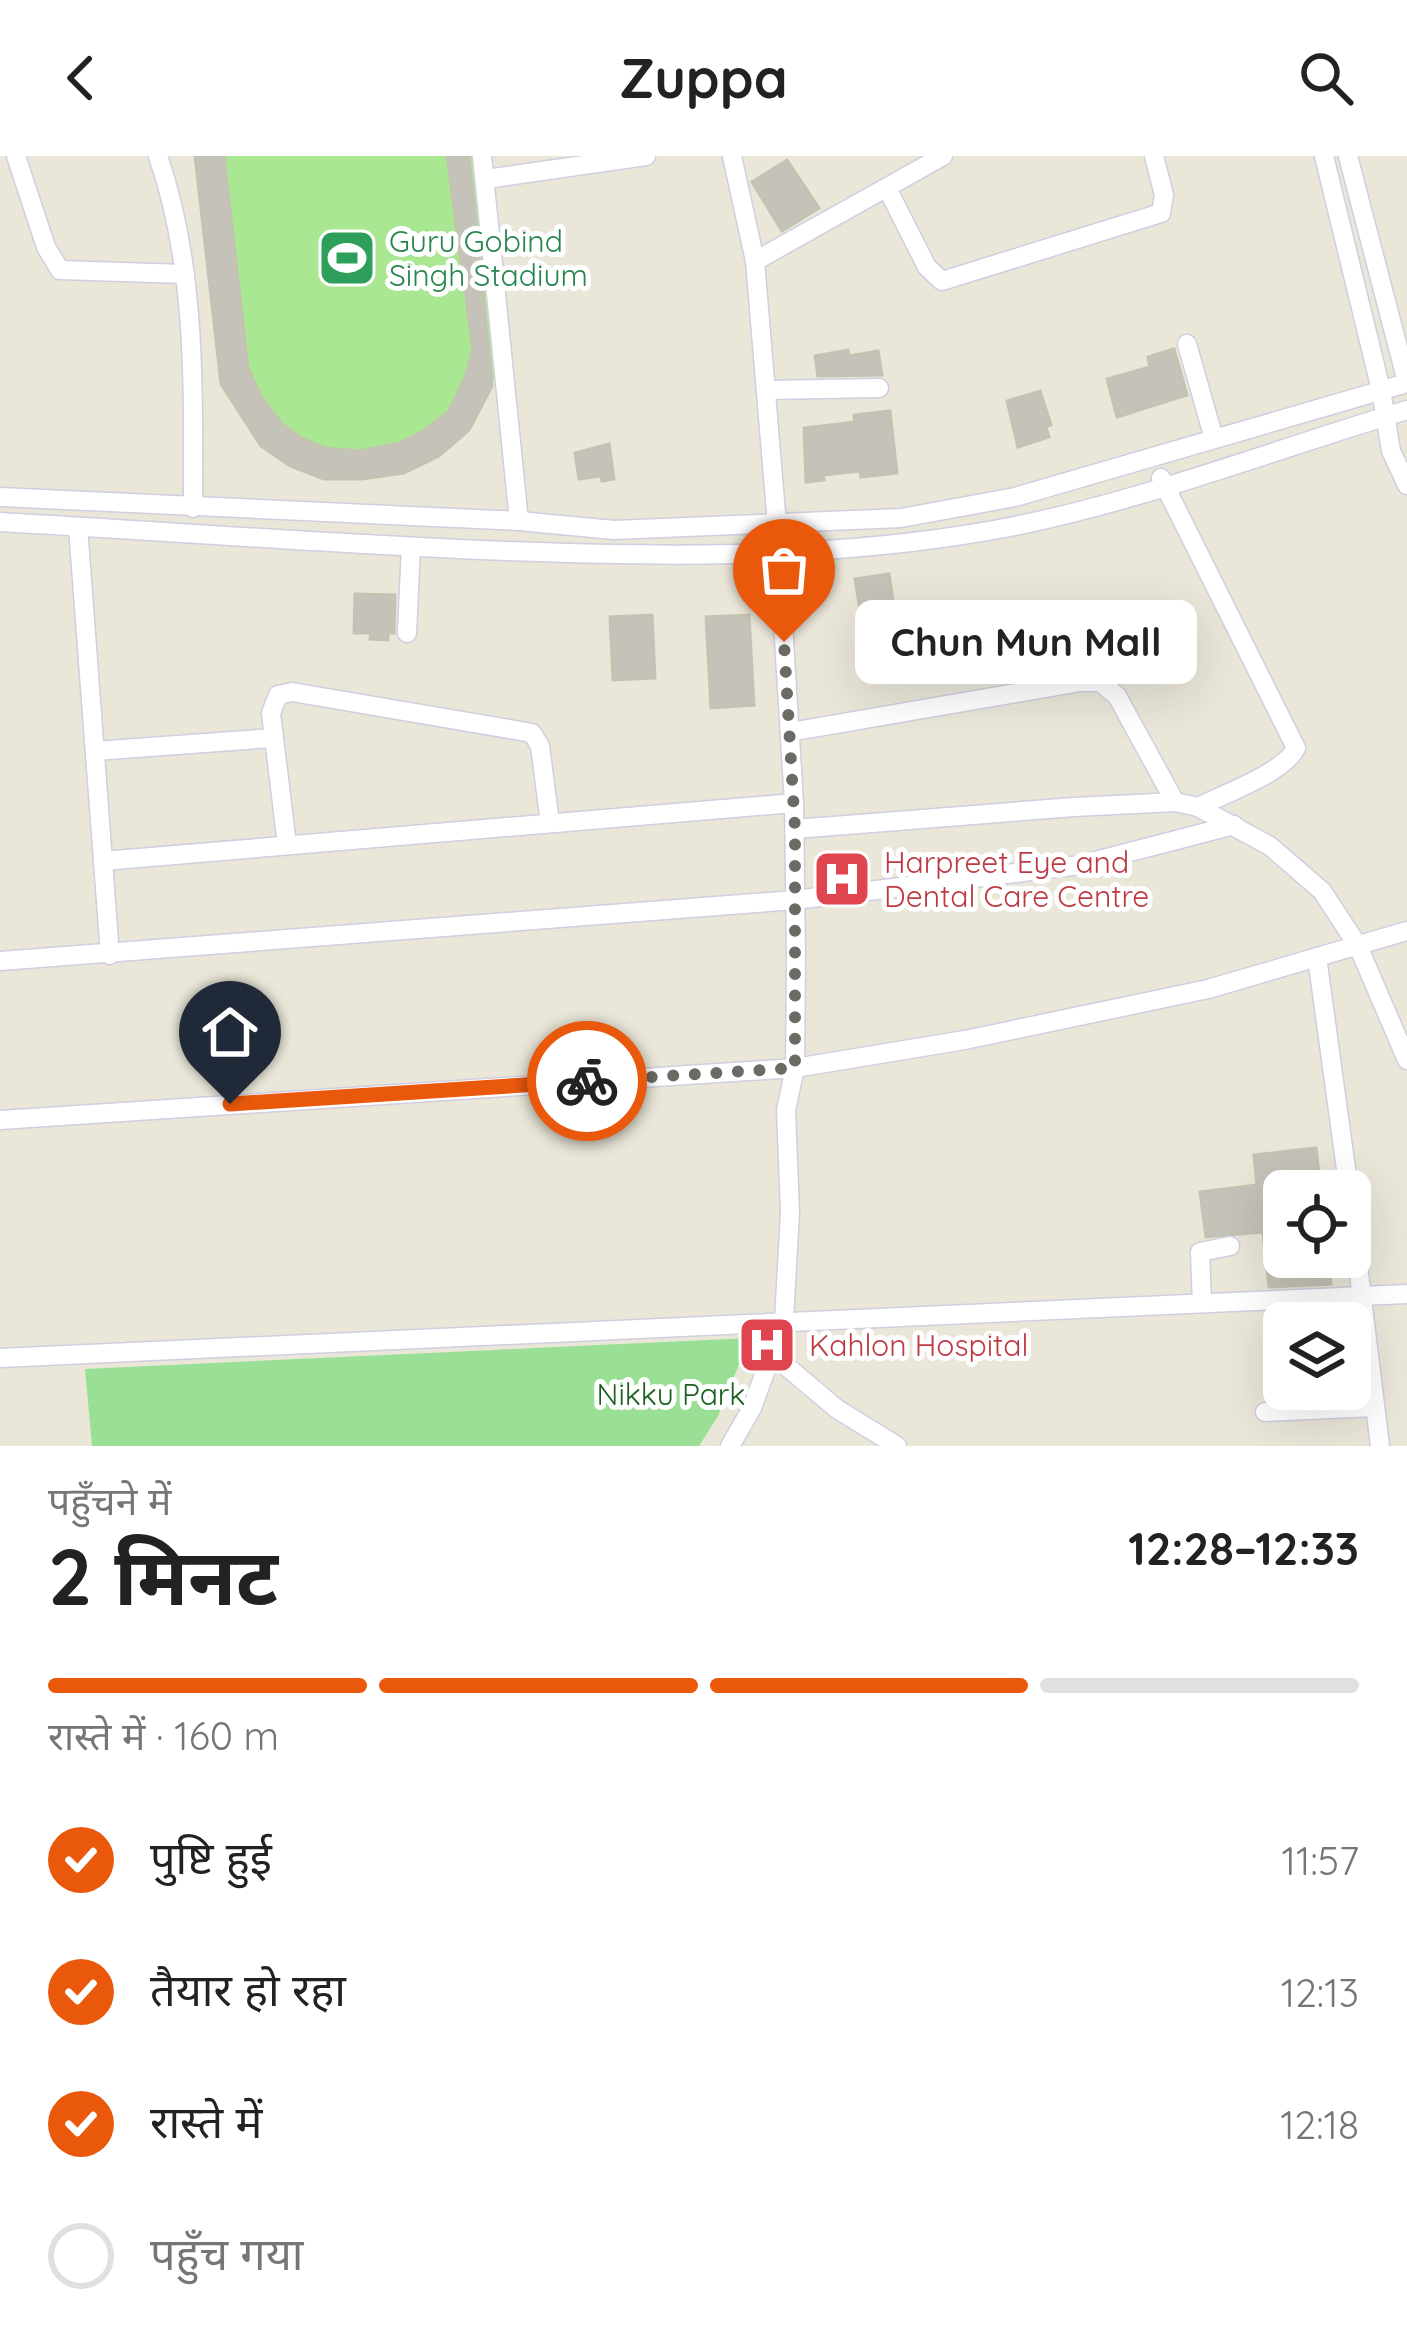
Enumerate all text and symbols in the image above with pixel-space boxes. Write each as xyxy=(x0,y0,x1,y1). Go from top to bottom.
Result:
text: Zuppa xyxy=(619,44,788,112)
icon: back xyxy=(48,45,114,111)
icon: search xyxy=(1293,45,1359,111)
place label: Guru Gobind Singh Stadium xyxy=(389,222,588,294)
sports icon: Guru Gobind Singh Stadium xyxy=(316,227,378,289)
pin xyxy=(733,519,835,642)
icon: bag xyxy=(751,537,817,603)
callout: Chun Mun Mall xyxy=(856,600,1198,684)
text: Chun Mun Mall xyxy=(891,617,1161,666)
place label: Harpreet Eye and Dental Care Centre xyxy=(884,843,1149,915)
hospital icon: Harpreet Eye and Dental Care Centre xyxy=(811,848,873,910)
pin xyxy=(179,981,281,1104)
icon: home xyxy=(197,999,263,1065)
courier xyxy=(527,1021,647,1141)
icon: bike xyxy=(554,1048,620,1114)
map controls xyxy=(1263,1170,1371,1410)
button: locate xyxy=(1263,1170,1371,1278)
button: layers xyxy=(1263,1302,1371,1410)
hospital icon: Kahlon Hospital xyxy=(736,1314,798,1376)
place label: Kahlon Hospital xyxy=(809,1326,1028,1364)
park label: Nikku Park xyxy=(597,1375,745,1413)
text: पहुँचने में xyxy=(48,1476,171,1525)
text: 12:28–12:33 xyxy=(1128,1520,1359,1576)
text: 2 मिनट xyxy=(48,1527,278,1625)
text: रास्ते में · 160 m xyxy=(48,1711,279,1760)
icon: check xyxy=(48,1827,114,1893)
text: पुष्टि हुई xyxy=(150,1829,272,1885)
text: 11:57 xyxy=(1282,1836,1359,1885)
icon: check xyxy=(48,1959,114,2025)
text: तैयार हो रहा xyxy=(150,1961,346,2017)
text: 12:13 xyxy=(1281,1968,1359,2017)
icon: check xyxy=(48,2091,114,2157)
text: रास्ते में xyxy=(150,2093,262,2149)
text: 12:18 xyxy=(1280,2100,1359,2149)
text: पहुँच गया xyxy=(150,2225,303,2281)

